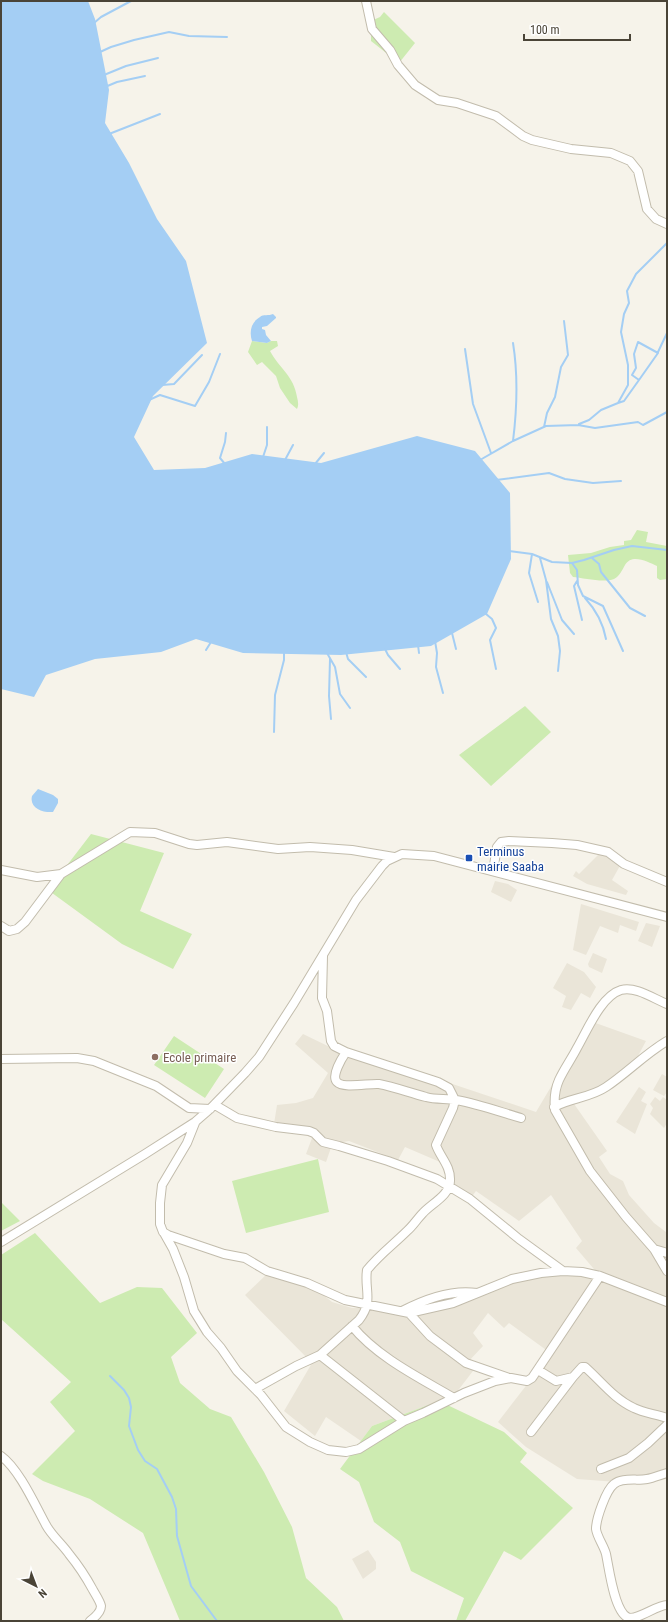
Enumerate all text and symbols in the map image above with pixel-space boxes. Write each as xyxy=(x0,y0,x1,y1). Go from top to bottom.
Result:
scale bar xyxy=(524,16,630,42)
text: 100 m xyxy=(530,23,560,37)
place label: Terminus mairie Saaba xyxy=(477,844,544,874)
marker: Terminus mairie Saaba xyxy=(464,853,474,863)
place label: Ecole primaire xyxy=(163,1050,236,1065)
marker: Ecole primaire xyxy=(150,1052,160,1062)
north arrow xyxy=(16,1566,56,1606)
text: N xyxy=(35,1586,49,1600)

